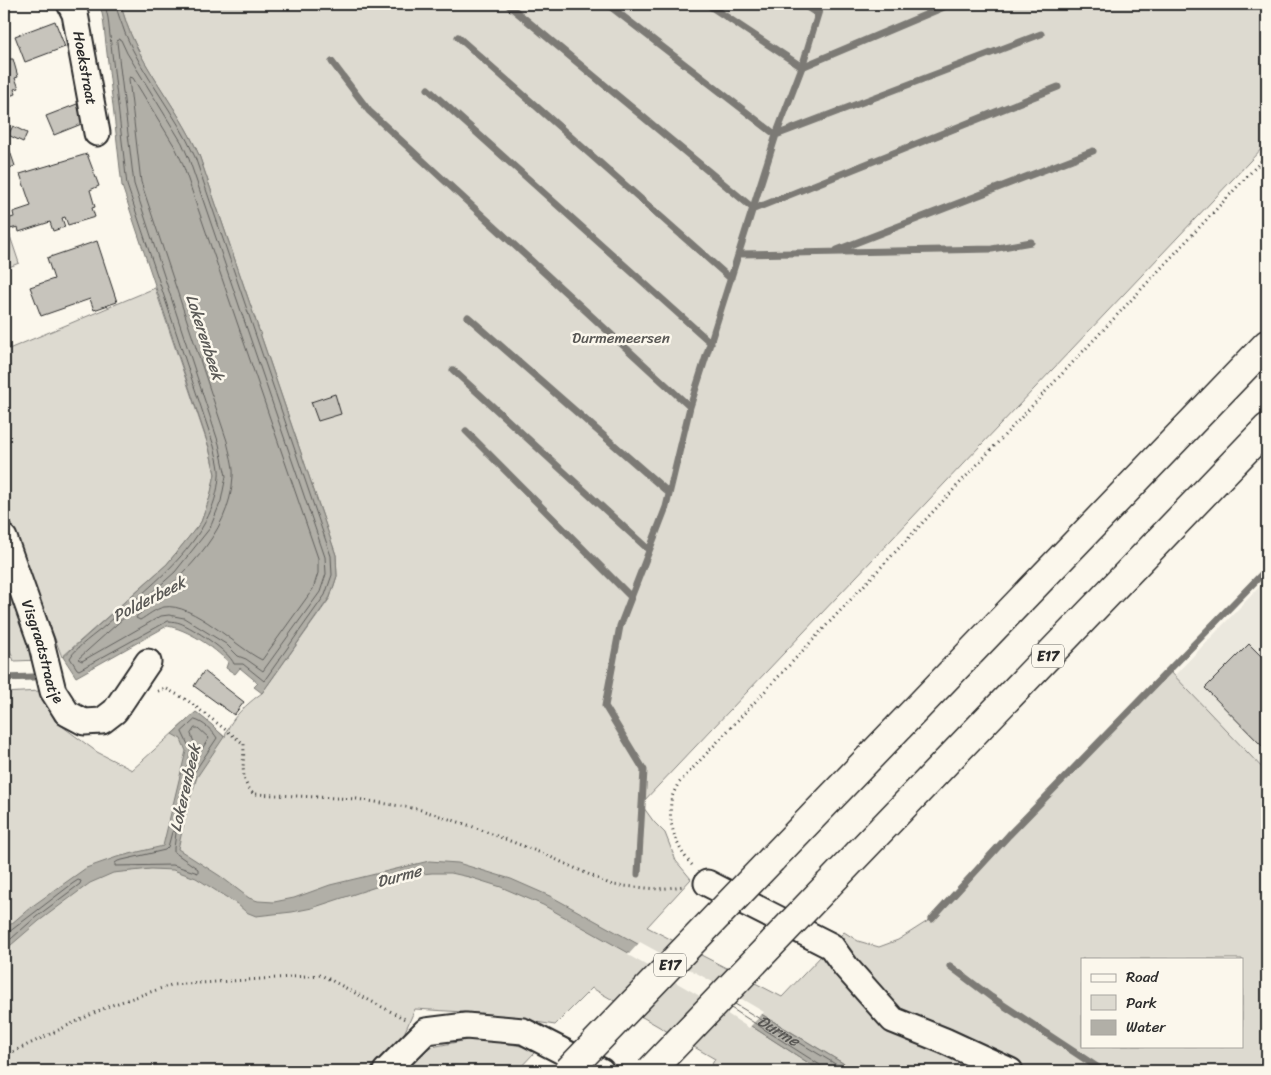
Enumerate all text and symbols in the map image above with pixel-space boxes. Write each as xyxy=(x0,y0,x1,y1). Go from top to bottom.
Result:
street label: Hoekstraat xyxy=(65,29,105,107)
water label: Lokerenbeek xyxy=(177,290,233,386)
park label: Durmemeersen xyxy=(572,325,670,351)
water label: Polderbeek xyxy=(107,567,193,630)
street label: Visgraatstraatje xyxy=(14,596,71,709)
road number: E17 xyxy=(1032,644,1064,668)
water label: Lokerenbeek xyxy=(161,739,210,835)
water label: Durme xyxy=(373,856,426,896)
road number: E17 xyxy=(654,954,686,976)
legend xyxy=(1081,958,1244,1048)
text: Road xyxy=(1126,964,1159,990)
text: Park xyxy=(1126,990,1157,1016)
water label: Durme xyxy=(752,1006,807,1055)
text: Water xyxy=(1126,1014,1166,1040)

